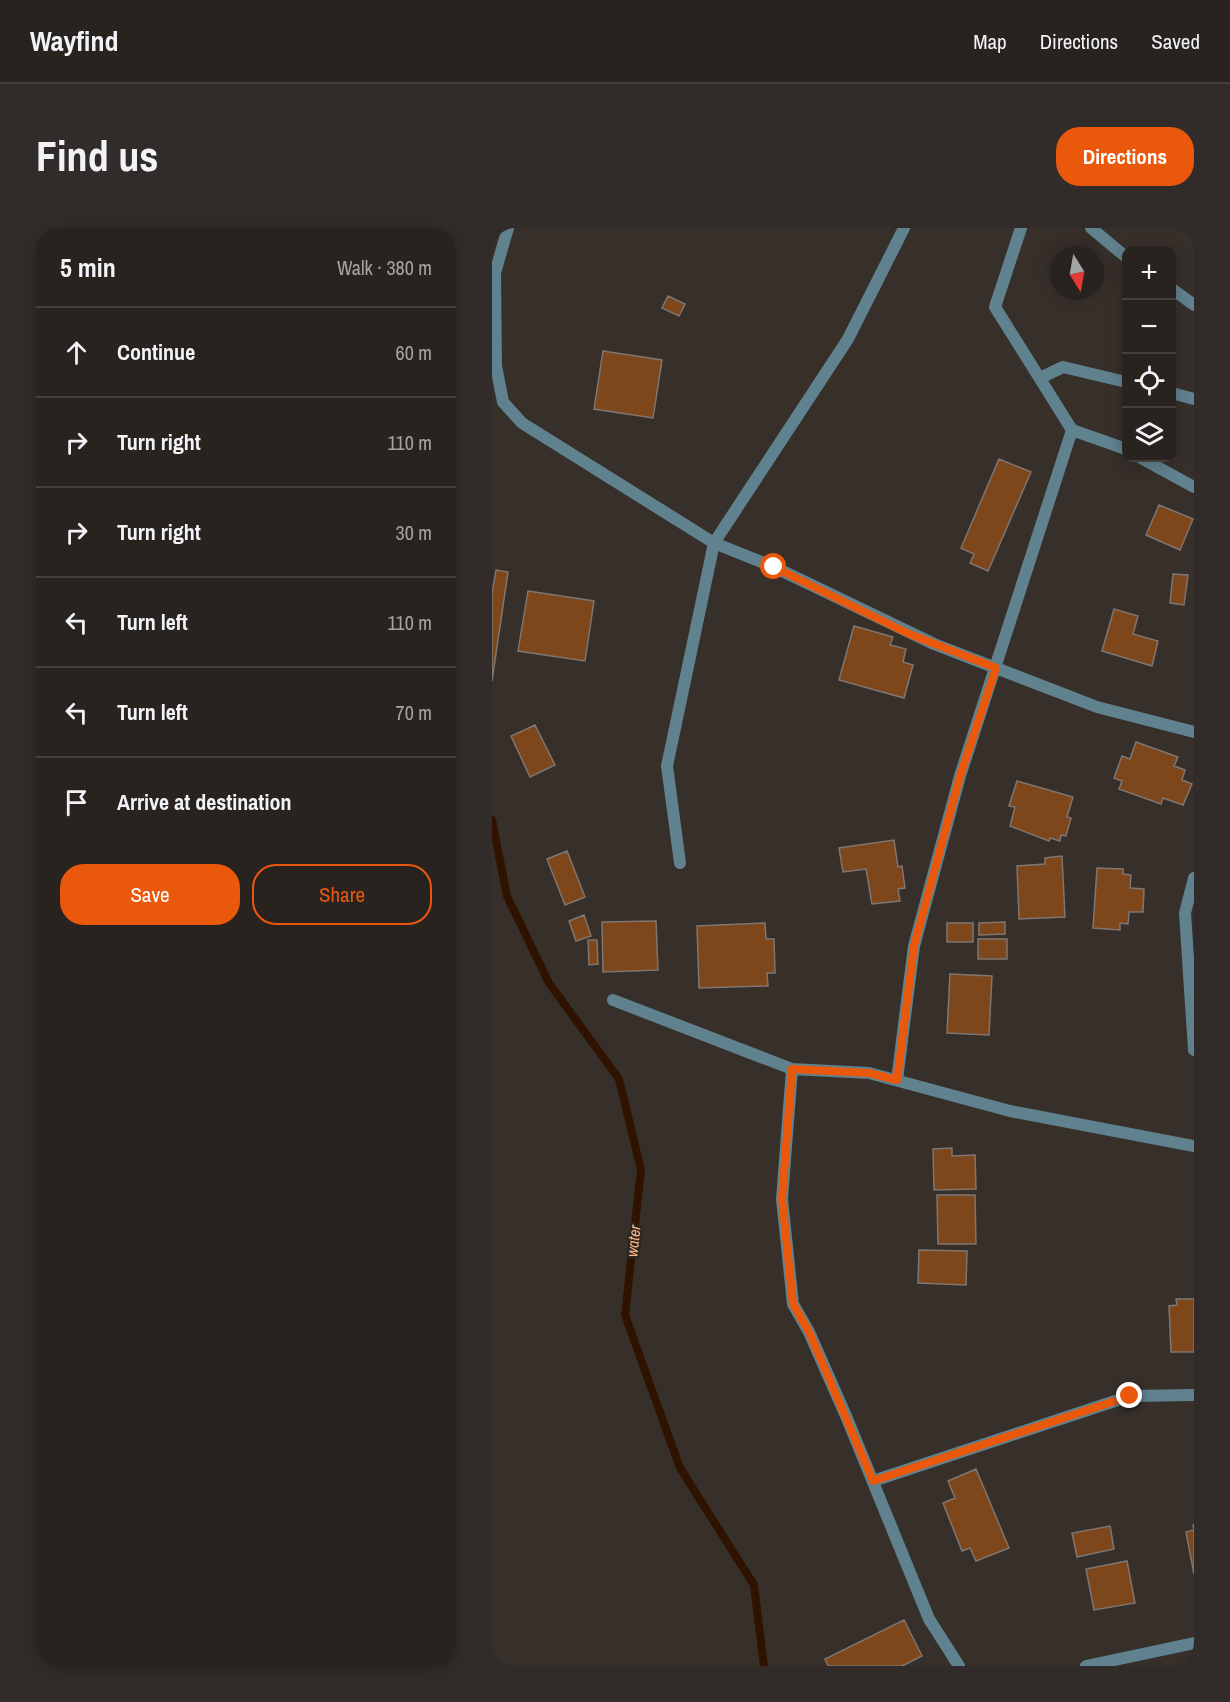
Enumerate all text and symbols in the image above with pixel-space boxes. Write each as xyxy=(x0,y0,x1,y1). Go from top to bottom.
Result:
text: Wayfind xyxy=(30,22,118,60)
text: Map xyxy=(973,27,1007,56)
text: Directions xyxy=(1040,27,1118,56)
text: Saved xyxy=(1151,27,1200,56)
button: Directions xyxy=(1056,127,1194,186)
text: Find us xyxy=(36,128,158,184)
north arrow xyxy=(1050,246,1104,300)
map controls xyxy=(1122,246,1176,462)
button: + xyxy=(1122,246,1176,300)
text: 5 min xyxy=(60,250,116,285)
text: Walk · 380 m xyxy=(337,254,432,281)
button: − xyxy=(1122,300,1176,354)
icon: ahead xyxy=(60,336,93,369)
text: Continue xyxy=(117,337,195,367)
text: 60 m xyxy=(396,339,432,366)
button: locate xyxy=(1122,354,1176,408)
button: layers xyxy=(1122,408,1176,462)
icon: right xyxy=(60,426,93,459)
text: Turn right xyxy=(117,427,201,457)
text: 110 m xyxy=(388,429,432,456)
icon: right xyxy=(60,516,93,549)
text: Turn right xyxy=(117,517,201,547)
text: 30 m xyxy=(396,519,432,546)
route start xyxy=(760,553,786,579)
icon: left xyxy=(60,606,93,639)
text: Turn left xyxy=(117,607,188,637)
text: 110 m xyxy=(388,609,432,636)
icon: left xyxy=(60,696,93,729)
text: Turn left xyxy=(117,697,188,727)
text: 70 m xyxy=(396,699,432,726)
icon: arrive xyxy=(60,786,93,819)
text: Arrive at destination xyxy=(117,787,291,817)
button: Save xyxy=(60,864,240,925)
button: Share xyxy=(252,864,432,925)
water label: water xyxy=(620,1223,646,1258)
route end xyxy=(1116,1382,1142,1408)

